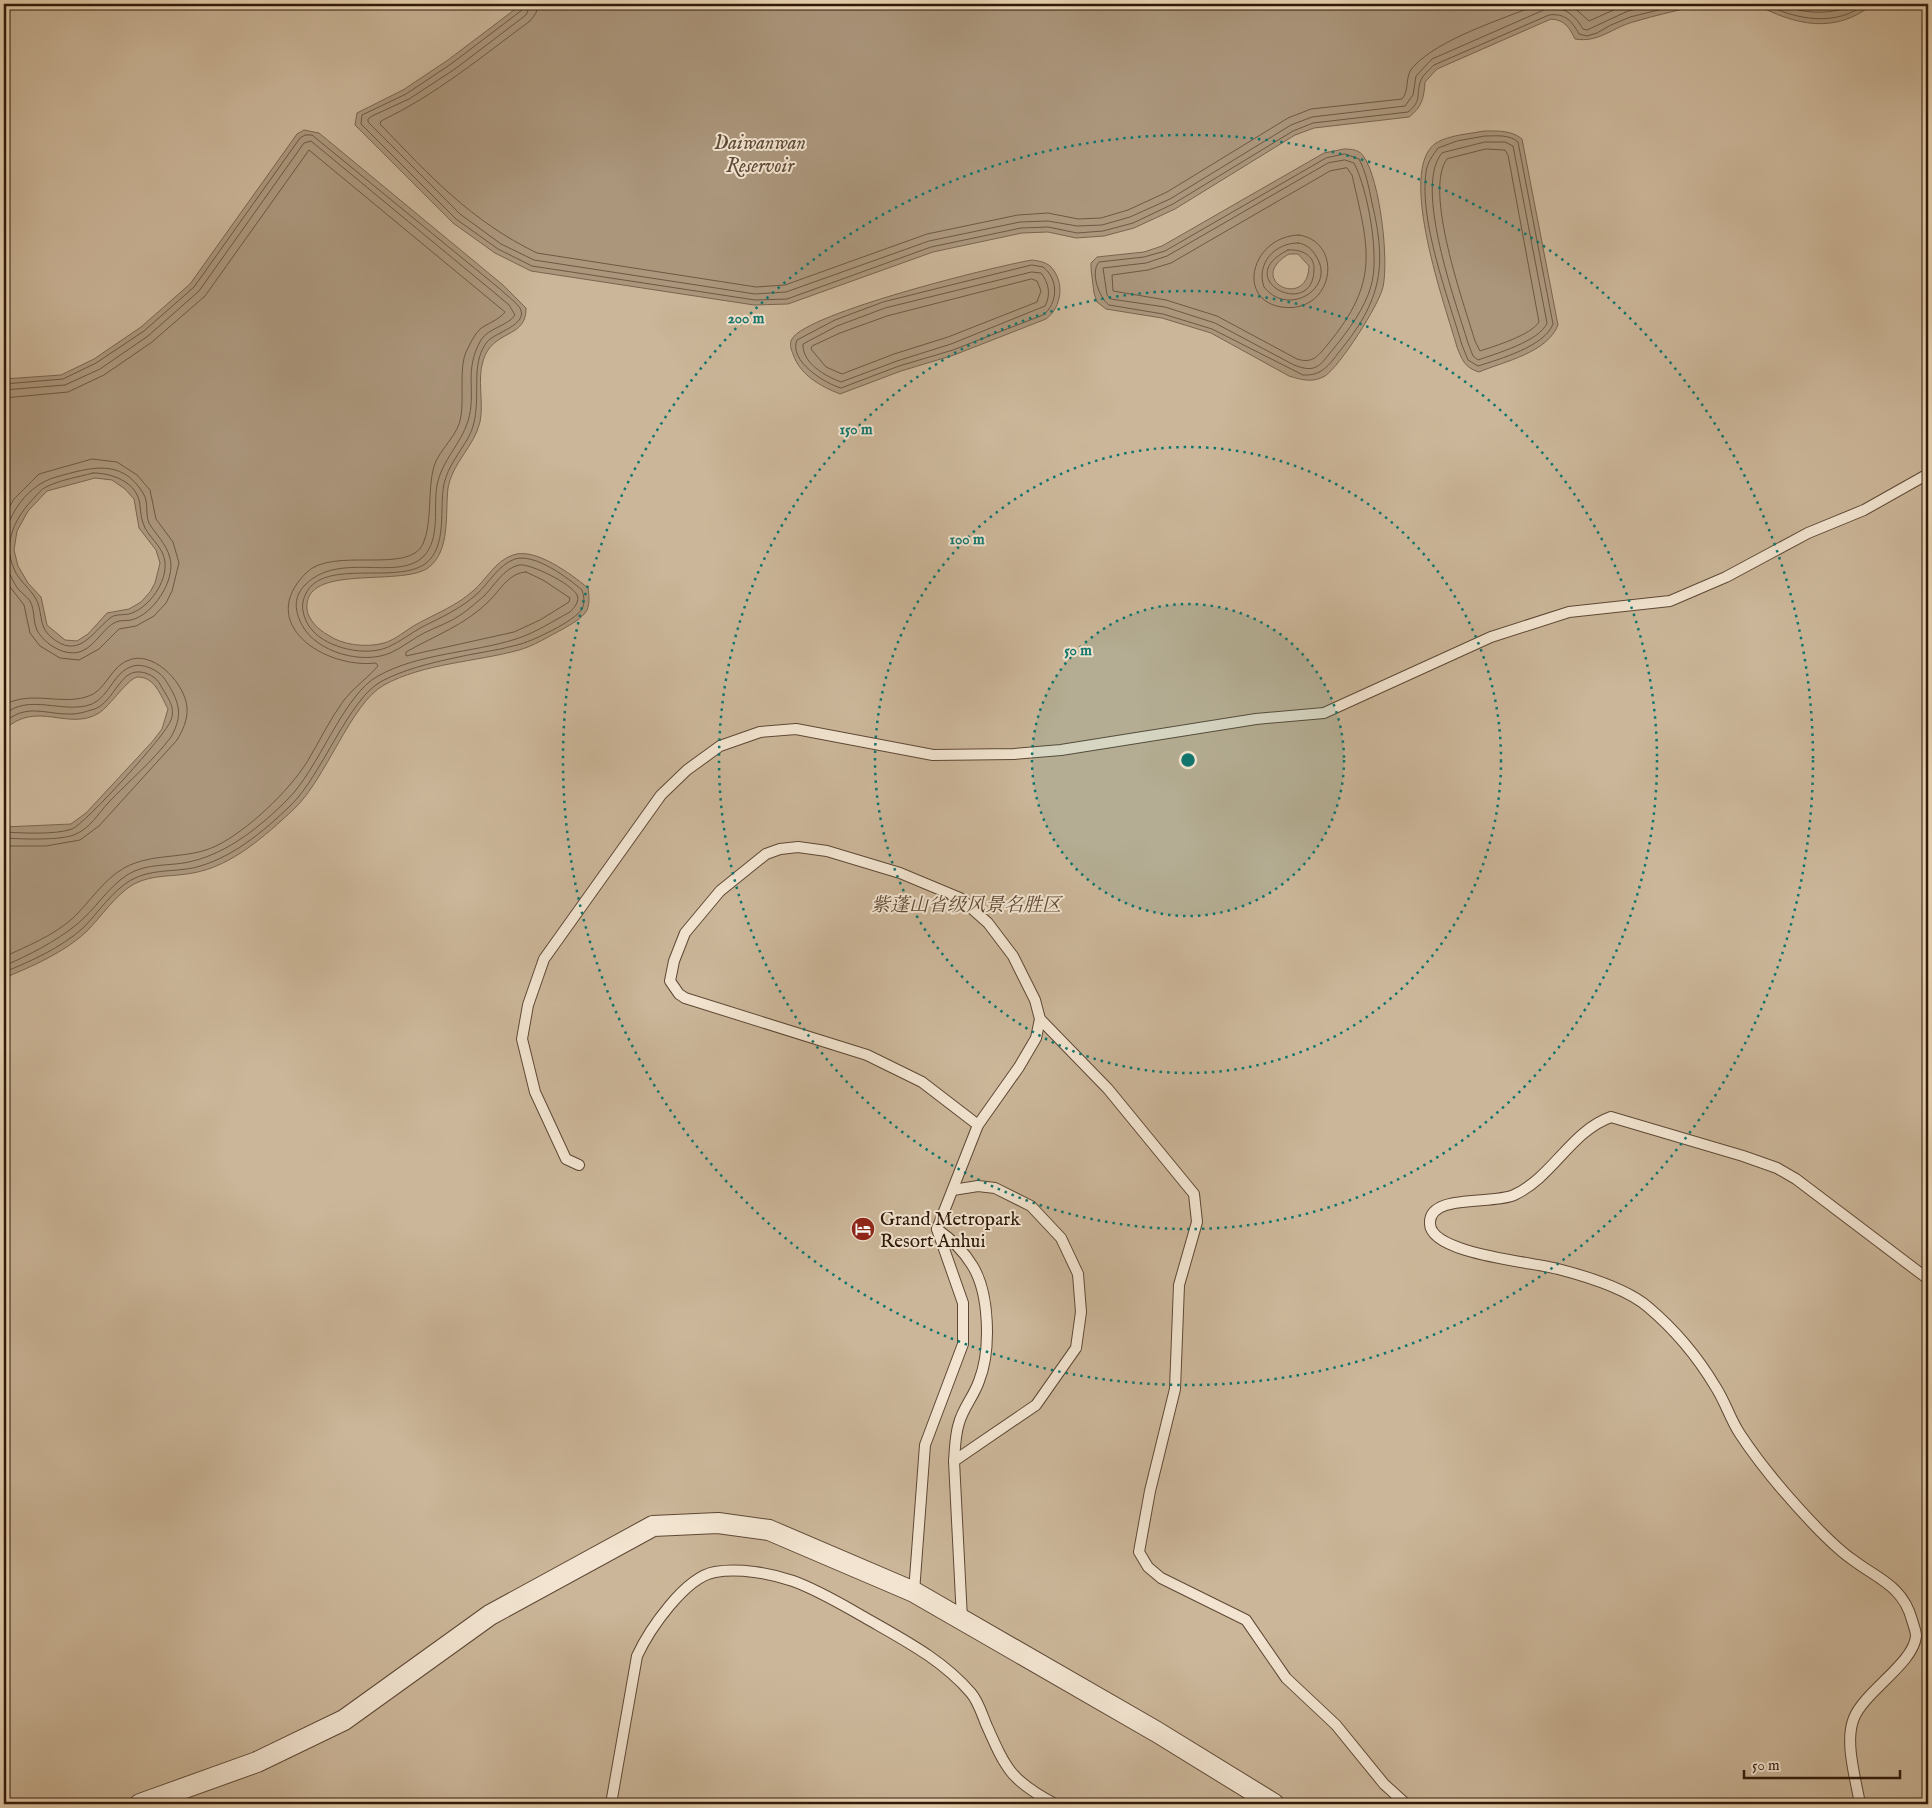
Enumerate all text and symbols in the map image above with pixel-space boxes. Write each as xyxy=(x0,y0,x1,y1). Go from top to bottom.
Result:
water label: Daiwanwan Reservoir xyxy=(714,131,806,179)
text: 200 m xyxy=(728,309,765,328)
text: 150 m xyxy=(839,420,873,439)
text: 100 m xyxy=(949,530,985,549)
text: 50 m xyxy=(1064,641,1092,660)
centre of rings xyxy=(1179,751,1197,769)
park label: 紫蓬山省级风景名胜区 xyxy=(871,894,1064,918)
place label: Grand Metropark Resort Anhui xyxy=(880,1208,1021,1254)
hotel icon: Grand Metropark Resort Anhui xyxy=(850,1216,876,1242)
scale bar xyxy=(1744,1748,1901,1780)
text: 50 m xyxy=(1752,1756,1780,1775)

